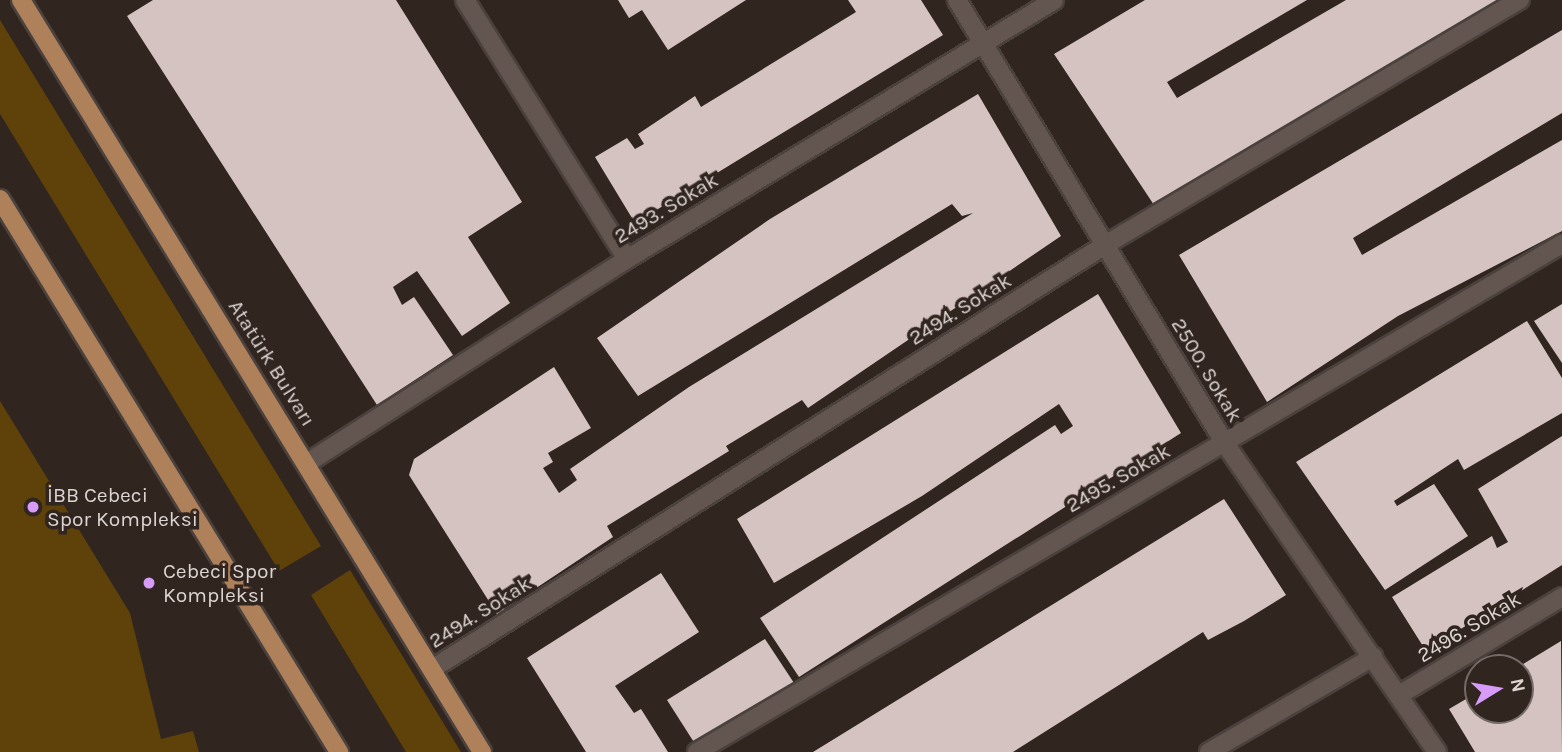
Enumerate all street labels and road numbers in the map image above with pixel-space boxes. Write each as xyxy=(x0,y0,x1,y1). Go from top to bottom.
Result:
street label: 2493. Sokak xyxy=(610,167,722,249)
street label: 2494. Sokak xyxy=(904,268,1016,350)
street label: Atatürk Bulvarı xyxy=(223,295,321,431)
street label: 2500. Sokak xyxy=(1166,313,1248,427)
street label: 2495. Sokak xyxy=(1061,438,1175,518)
street label: 2494. Sokak xyxy=(424,571,536,653)
street label: 2496. Sokak xyxy=(1413,586,1525,668)

